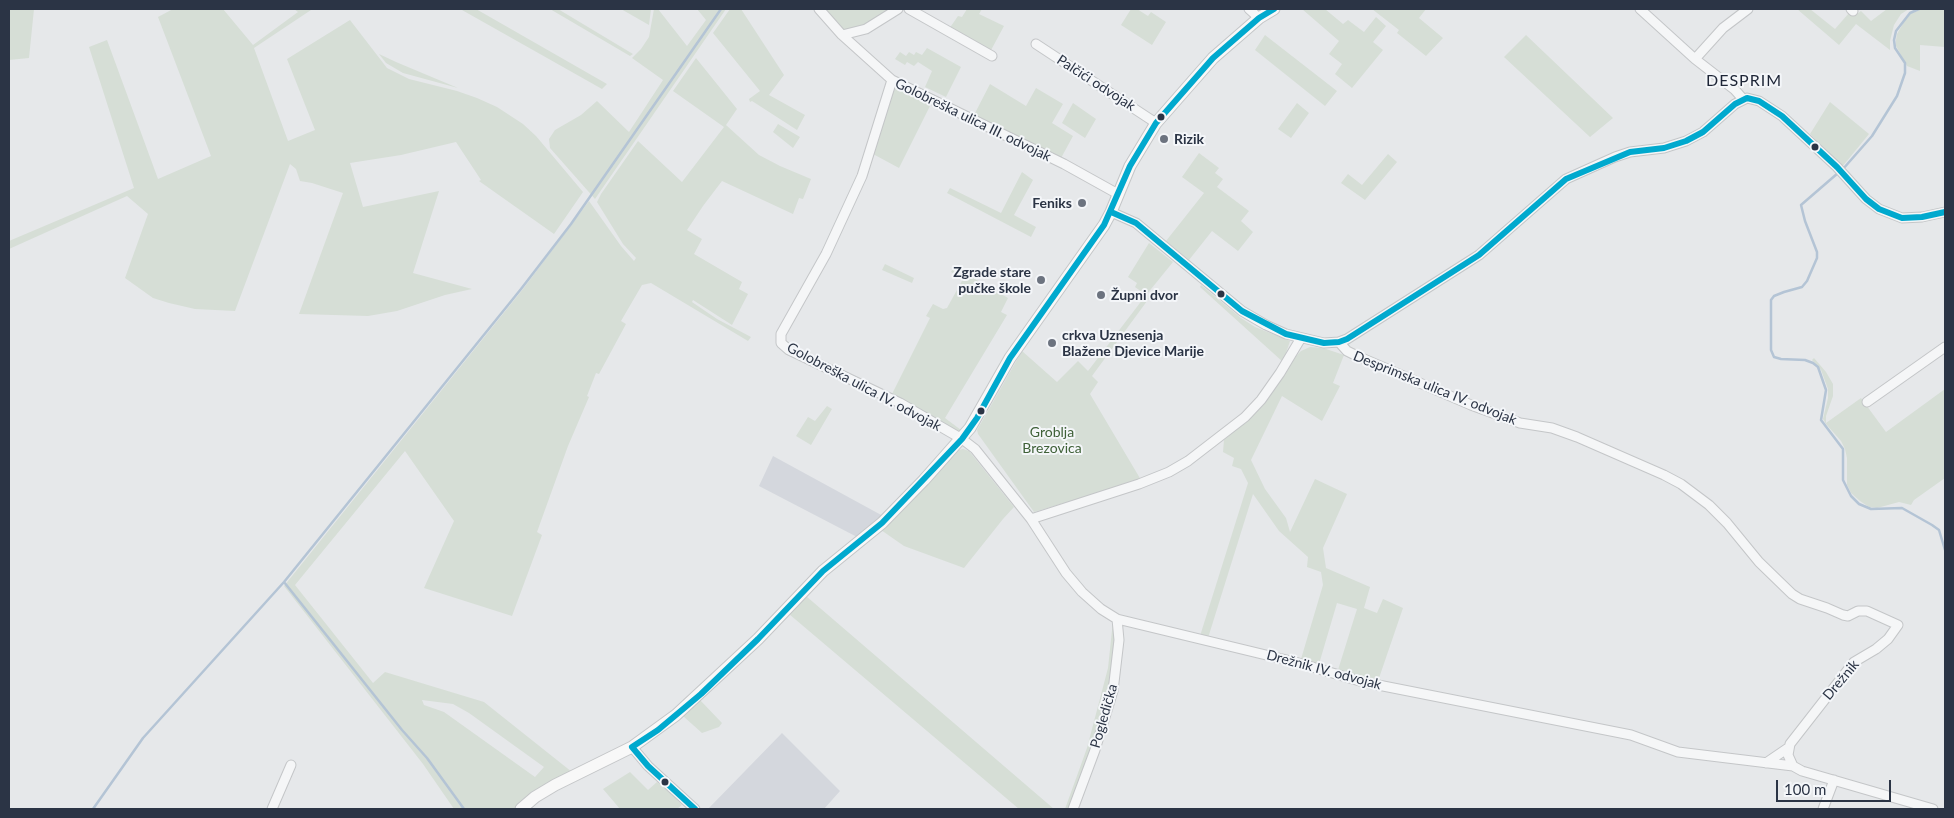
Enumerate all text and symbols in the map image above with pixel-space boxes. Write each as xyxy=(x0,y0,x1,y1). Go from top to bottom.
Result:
street label: Palčići odvojak xyxy=(1054,51,1138,115)
district label: DESPRIM xyxy=(1705,71,1783,91)
street label: Golobreška ulica III. odvojak xyxy=(892,75,1054,165)
unlabelled marker xyxy=(1156,112,1166,122)
place label: Rizik xyxy=(1174,131,1204,147)
marker: Rizik xyxy=(1158,133,1170,145)
unlabelled marker xyxy=(1810,142,1820,152)
place label: Feniks xyxy=(1032,195,1072,211)
marker: Feniks xyxy=(1076,197,1088,209)
place label: Zgrade stare pučke škole xyxy=(953,264,1031,296)
marker: Zgrade stare pučke škole xyxy=(1035,274,1047,286)
place label: Župni dvor xyxy=(1111,287,1178,303)
marker: Župni dvor xyxy=(1095,289,1107,301)
unlabelled marker xyxy=(1216,289,1226,299)
place label: crkva Uznesenja Blažene Djevice Marije xyxy=(1062,327,1204,360)
marker: crkva Uznesenja Blažene Djevice Marije xyxy=(1046,337,1058,349)
street label: Golobreška ulica IV. odvojak xyxy=(784,339,944,435)
street label: Desprimska ulica IV. odvojak xyxy=(1351,347,1519,429)
unlabelled marker xyxy=(976,406,986,416)
park label: Groblja Brezovica xyxy=(1022,424,1082,457)
street label: Drežnik IV. odvojak xyxy=(1265,647,1383,693)
street label: Drežnik xyxy=(1819,656,1863,704)
street label: Pogledička xyxy=(1087,682,1121,750)
scale bar xyxy=(1779,770,1894,802)
unlabelled marker xyxy=(660,777,670,787)
text: 100 m xyxy=(1784,780,1826,798)

